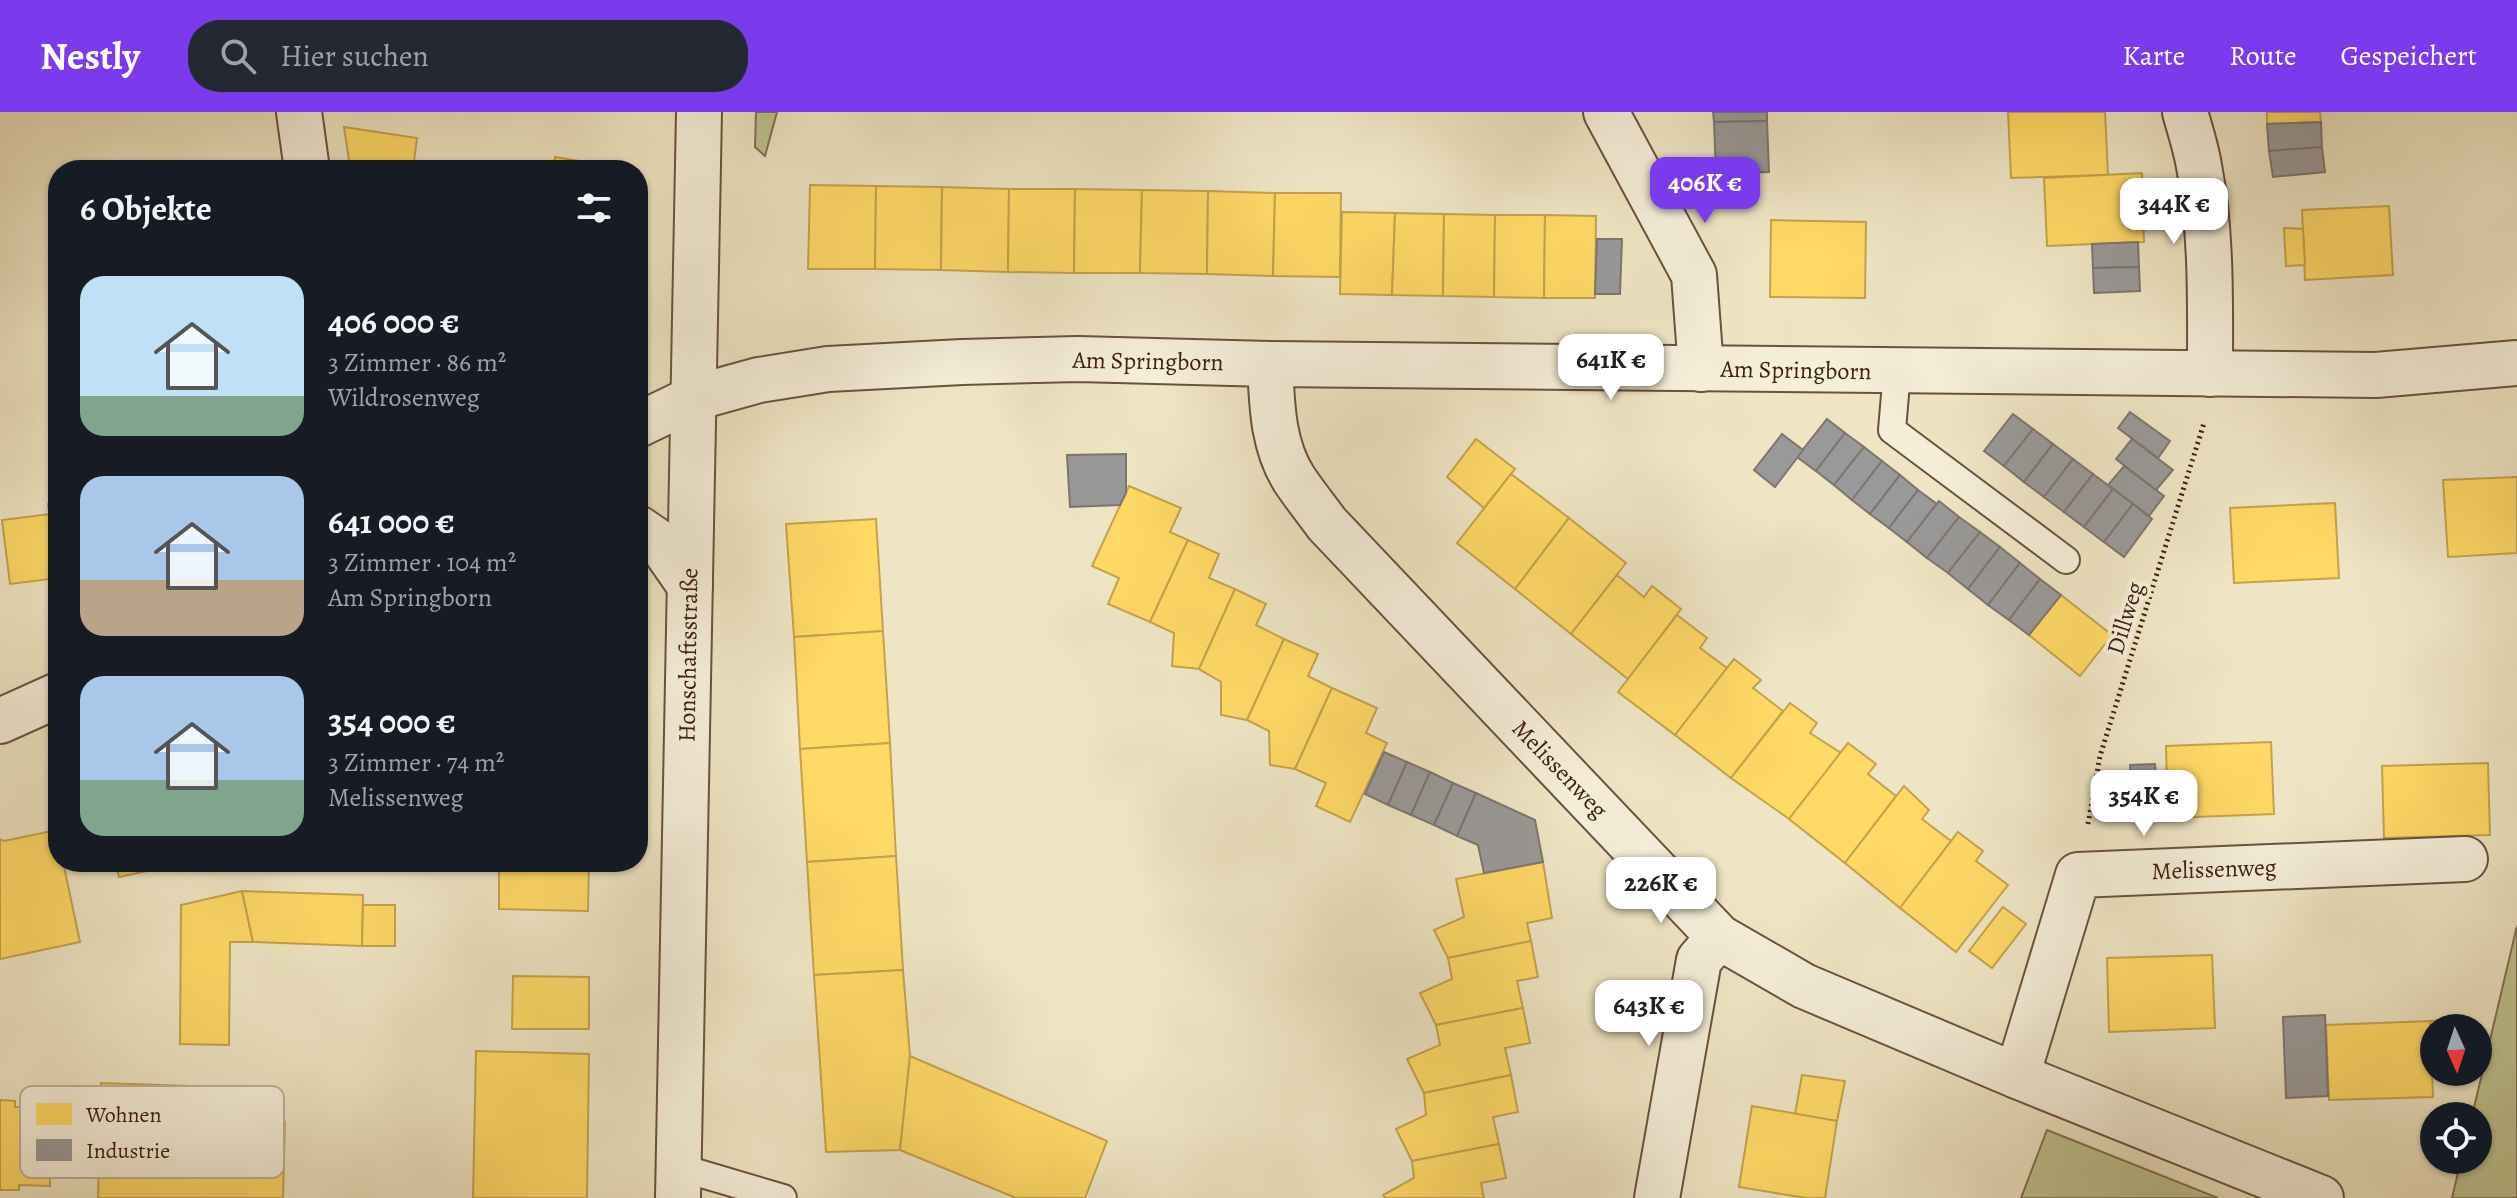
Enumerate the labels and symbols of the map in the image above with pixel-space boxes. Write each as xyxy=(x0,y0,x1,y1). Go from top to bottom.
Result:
pin: 406K € xyxy=(1640,157,1770,225)
pin: 344K € xyxy=(2109,178,2239,246)
pin: 641K € xyxy=(1546,334,1676,402)
street label: Am Springborn xyxy=(1071,344,1224,378)
street label: Am Springborn xyxy=(1719,353,1872,387)
street label: Honschaftsstraße xyxy=(670,568,706,742)
street label: Dillweg xyxy=(2099,578,2151,658)
street label: Melissenweg xyxy=(1505,713,1615,825)
pin: 354K € xyxy=(2079,770,2209,838)
street label: Melissenweg xyxy=(2151,851,2277,887)
pin: 226K € xyxy=(1596,857,1726,925)
pin: 643K € xyxy=(1584,980,1714,1048)
north arrow xyxy=(2420,1014,2492,1086)
legend xyxy=(20,1086,284,1178)
text: Wohnen xyxy=(85,1100,162,1130)
text: Industrie xyxy=(86,1136,170,1166)

